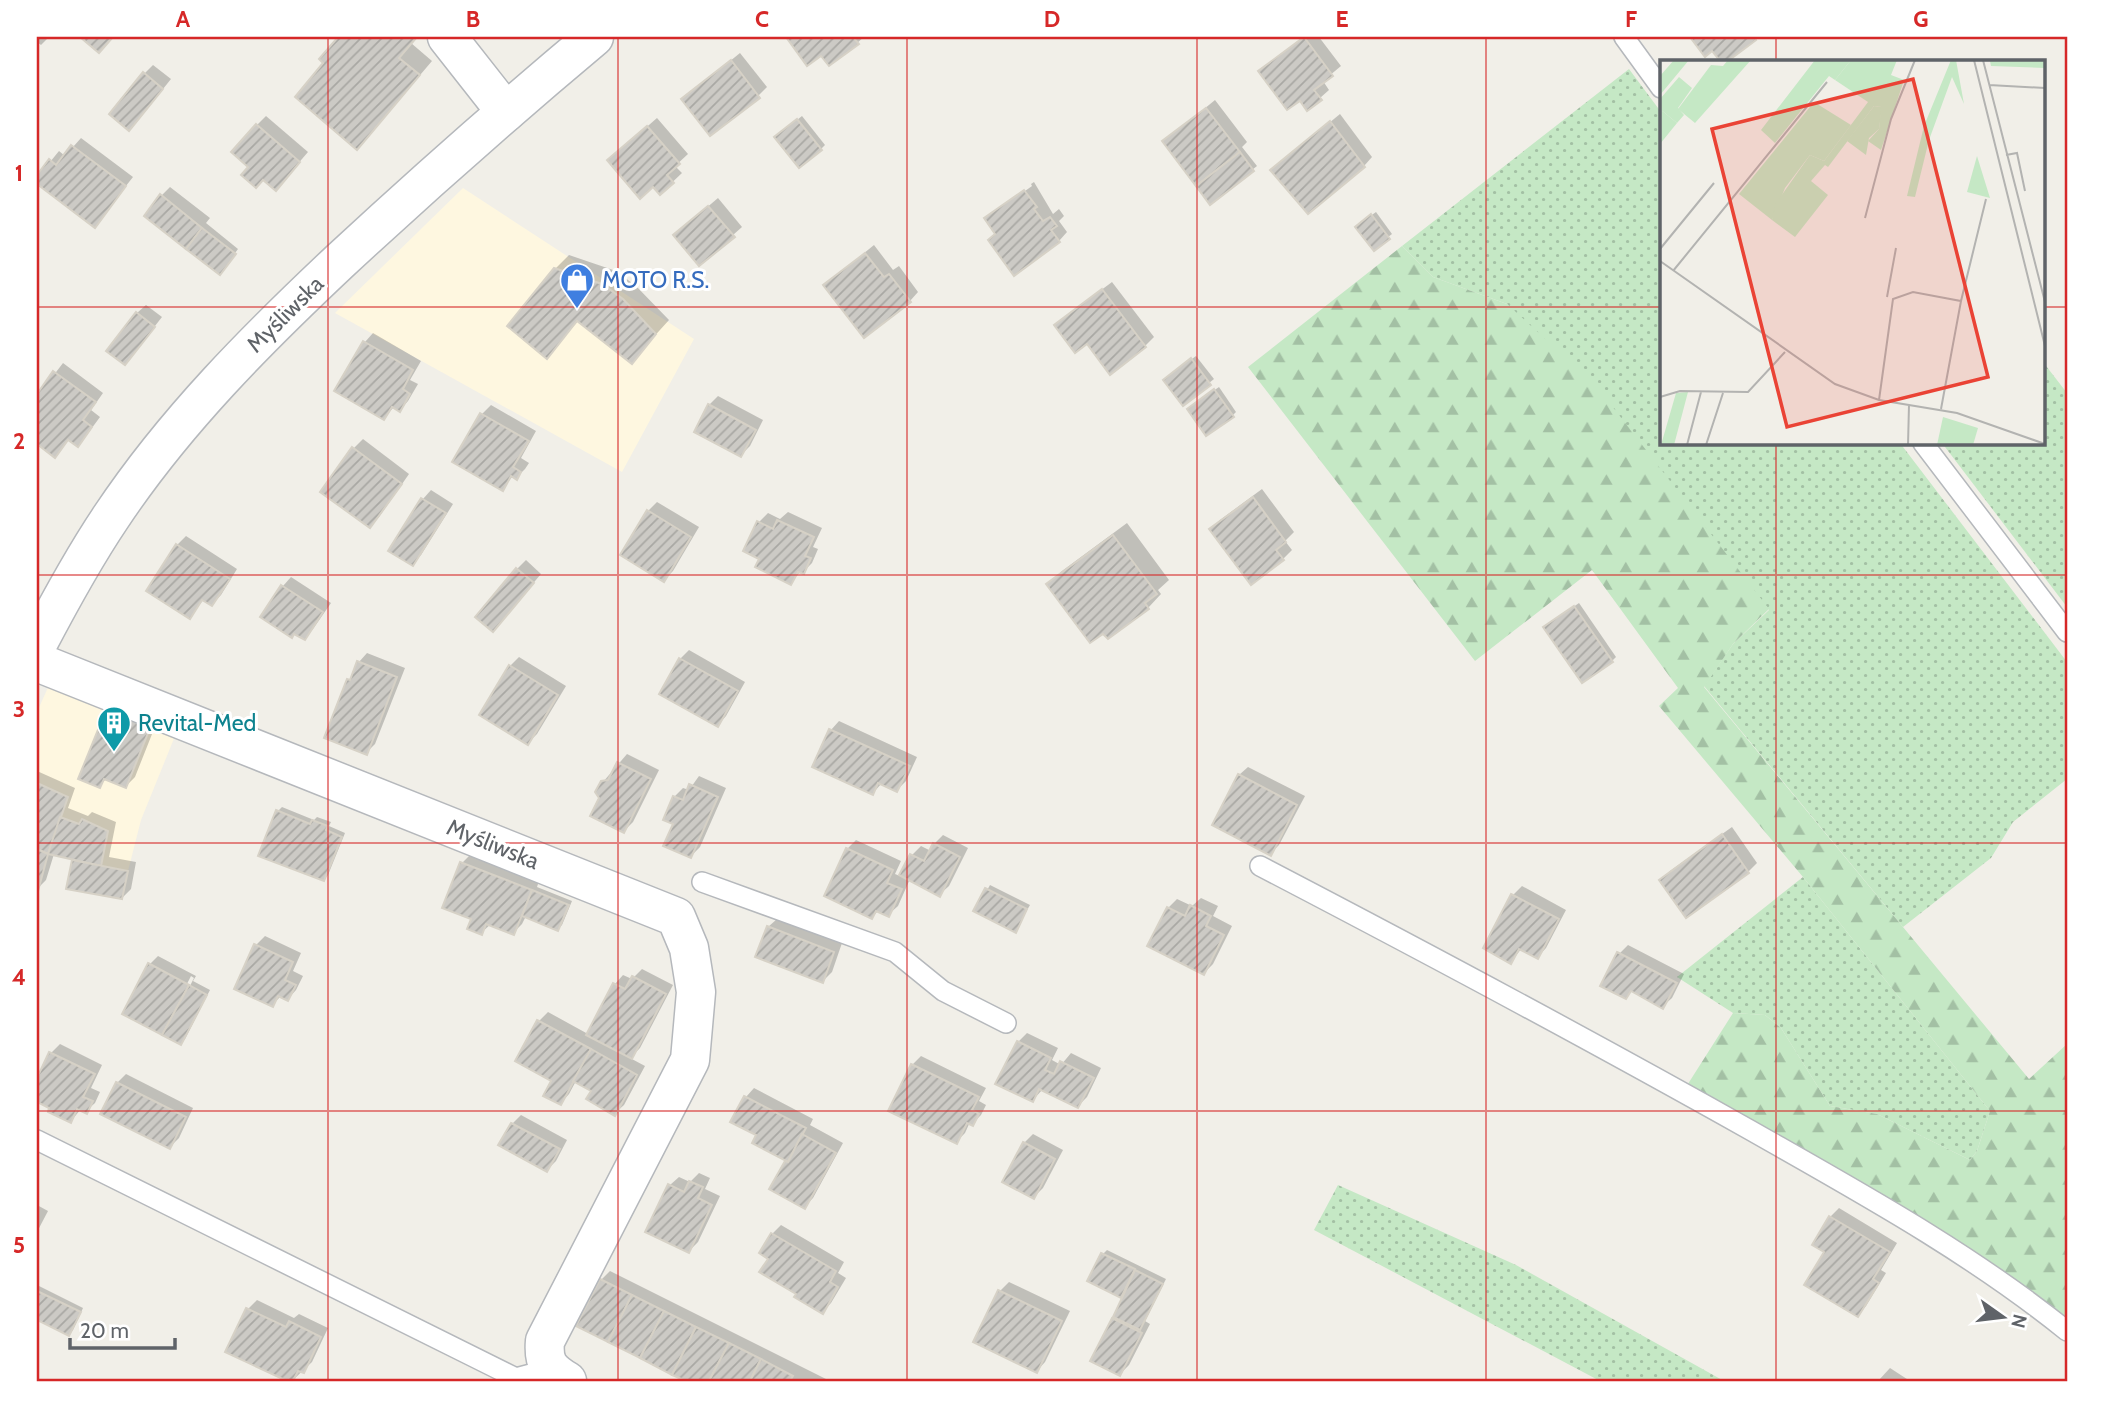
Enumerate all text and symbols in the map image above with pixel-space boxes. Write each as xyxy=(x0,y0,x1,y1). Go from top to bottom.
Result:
text: A xyxy=(176,5,191,33)
text: B xyxy=(466,5,480,33)
text: C xyxy=(755,5,769,33)
text: D xyxy=(1044,5,1060,33)
text: E xyxy=(1335,5,1349,33)
text: F xyxy=(1625,5,1637,33)
text: G xyxy=(1913,5,1929,33)
inset map xyxy=(1660,60,2044,444)
text: 1 xyxy=(15,159,23,187)
shop icon: MOTO R.S. xyxy=(558,261,596,310)
place label: MOTO R.S. xyxy=(602,266,709,294)
street label: Myśliwska xyxy=(241,270,329,358)
text: 2 xyxy=(13,427,25,455)
text: 3 xyxy=(13,695,25,723)
building icon: Revital-Med xyxy=(95,704,133,753)
place label: Revital-Med xyxy=(138,709,256,737)
street label: Myśliwska xyxy=(443,813,543,875)
text: 4 xyxy=(12,963,26,991)
text: 5 xyxy=(13,1231,25,1259)
north arrow xyxy=(1968,1282,2038,1352)
scale bar xyxy=(70,1306,175,1350)
text: N xyxy=(2006,1312,2032,1330)
text: 20 m xyxy=(80,1318,129,1343)

